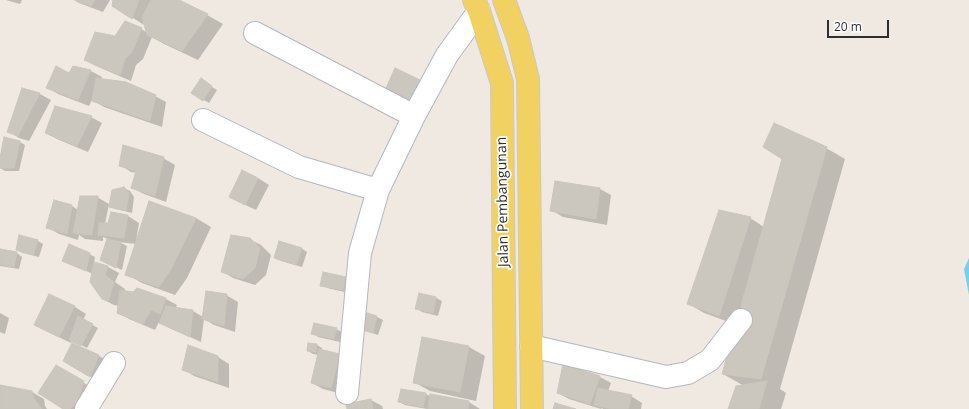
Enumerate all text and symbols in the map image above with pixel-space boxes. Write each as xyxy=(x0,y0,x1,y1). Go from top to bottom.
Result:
scale bar xyxy=(829,12,891,38)
text: 20 m xyxy=(834,18,862,35)
street label: Jalan Pembangunan xyxy=(493,137,513,267)

